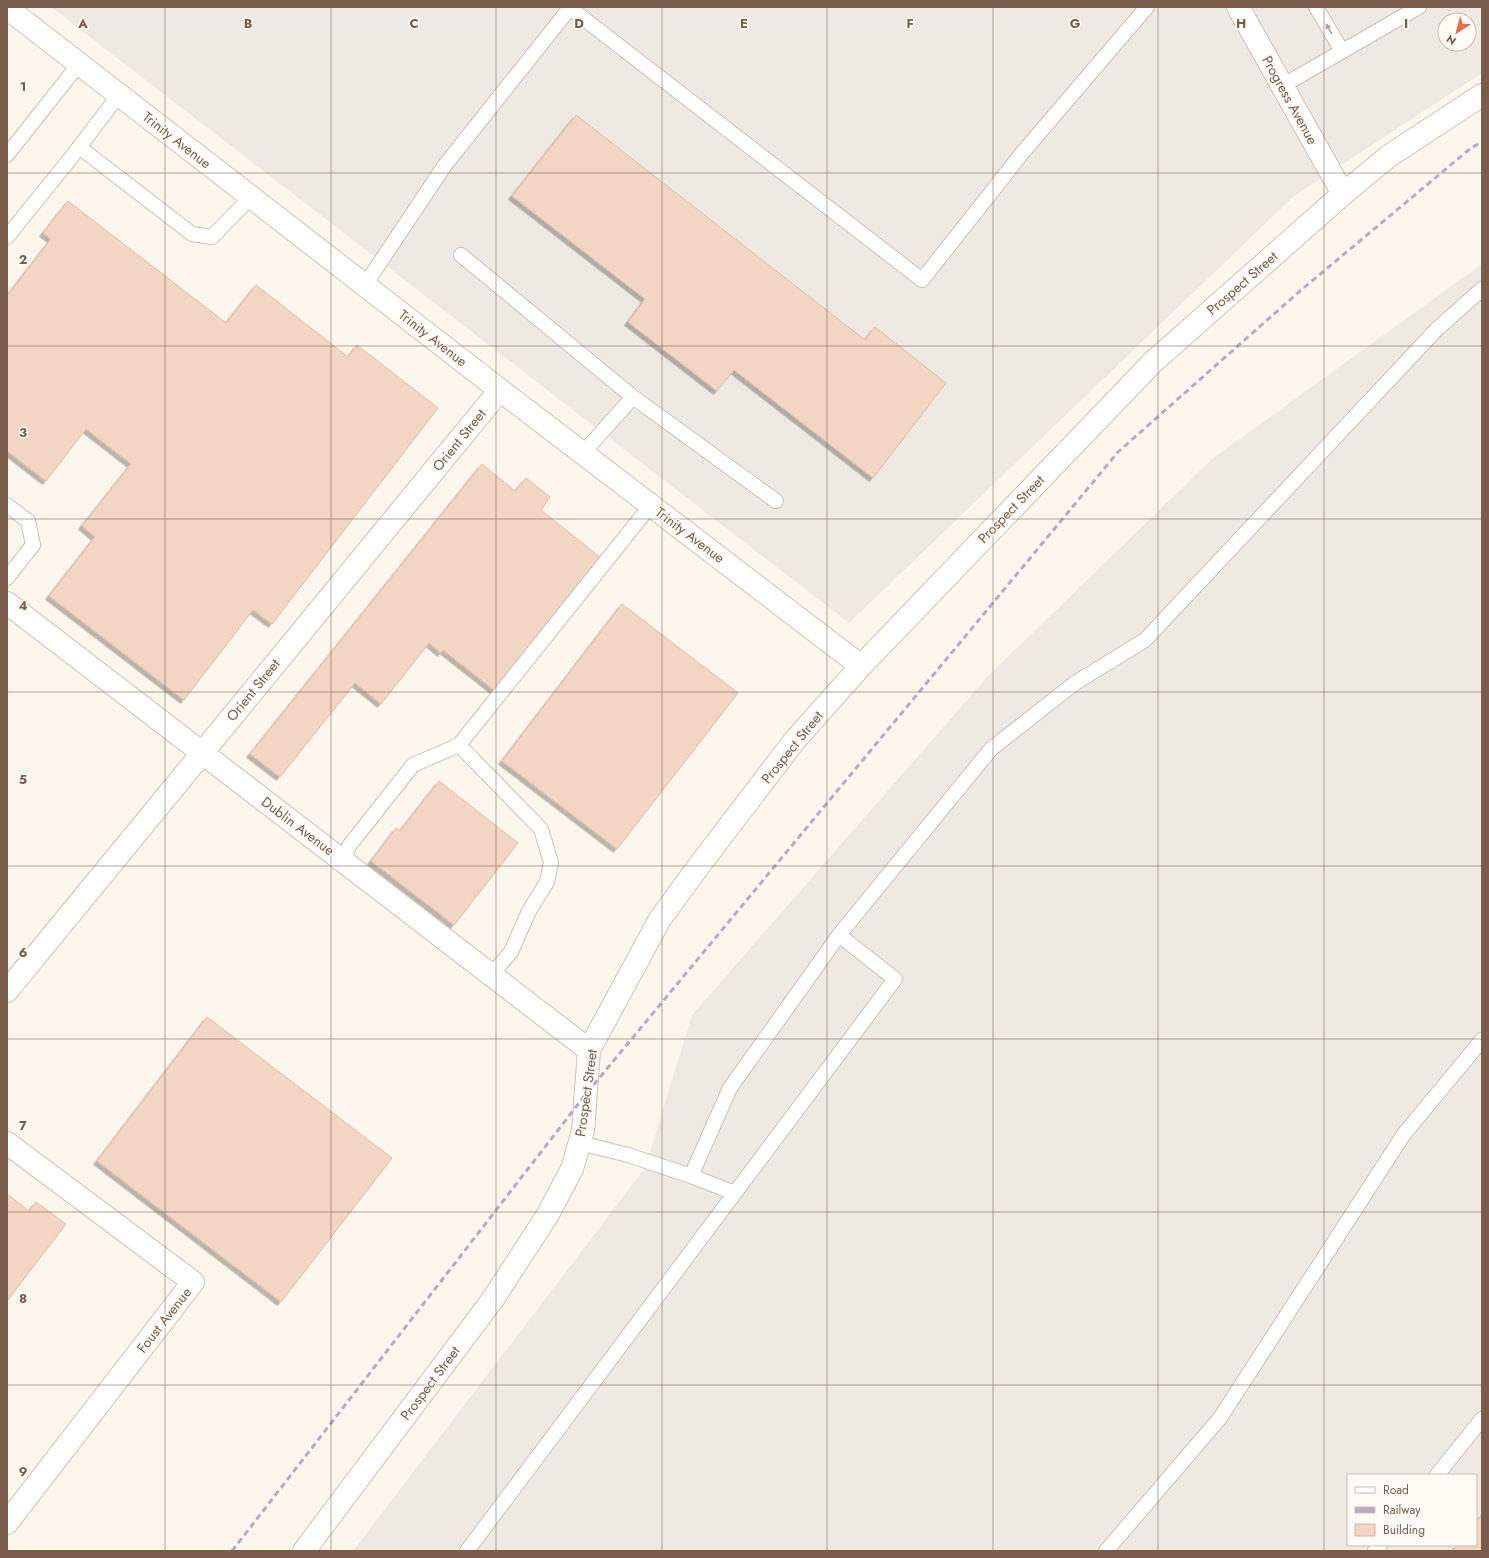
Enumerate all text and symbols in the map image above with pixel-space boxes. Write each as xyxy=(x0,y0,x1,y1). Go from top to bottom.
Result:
north arrow xyxy=(1437,12,1477,52)
text: A xyxy=(77,14,88,33)
text: B xyxy=(244,14,253,33)
text: C xyxy=(409,14,419,33)
text: D xyxy=(574,14,584,33)
text: E xyxy=(740,14,748,33)
text: F xyxy=(906,14,914,33)
text: G xyxy=(1070,14,1081,33)
text: H xyxy=(1236,14,1246,33)
text: I xyxy=(1404,14,1408,33)
one-way arrow xyxy=(1325,23,1332,35)
text: N xyxy=(1443,31,1459,49)
street label: Progress Avenue xyxy=(1257,52,1323,148)
text: 1 xyxy=(20,77,26,96)
street label: Trinity Avenue xyxy=(138,107,216,173)
street label: Prospect Street xyxy=(1202,246,1282,319)
text: 2 xyxy=(19,250,27,269)
street label: Trinity Avenue xyxy=(394,305,472,371)
street label: Orient Street xyxy=(428,404,491,475)
text: 3 xyxy=(19,423,27,442)
street label: Prospect Street xyxy=(973,470,1049,548)
street label: Trinity Avenue xyxy=(651,502,729,568)
text: 4 xyxy=(18,596,28,615)
street label: Orient Street xyxy=(222,654,285,725)
street label: Prospect Street xyxy=(756,706,828,788)
text: 5 xyxy=(19,770,27,789)
street label: Dublin Avenue xyxy=(257,792,339,860)
text: 6 xyxy=(19,943,28,962)
street label: Prospect Street xyxy=(570,1047,602,1138)
text: 7 xyxy=(19,1116,27,1135)
street label: Foust Avenue xyxy=(132,1283,196,1357)
text: 8 xyxy=(19,1289,27,1308)
street label: Prospect Street xyxy=(395,1341,465,1424)
text: 9 xyxy=(19,1462,28,1481)
legend xyxy=(1347,1474,1477,1546)
text: Road xyxy=(1383,1481,1409,1499)
text: Railway xyxy=(1383,1501,1421,1519)
text: Building xyxy=(1383,1521,1425,1539)

